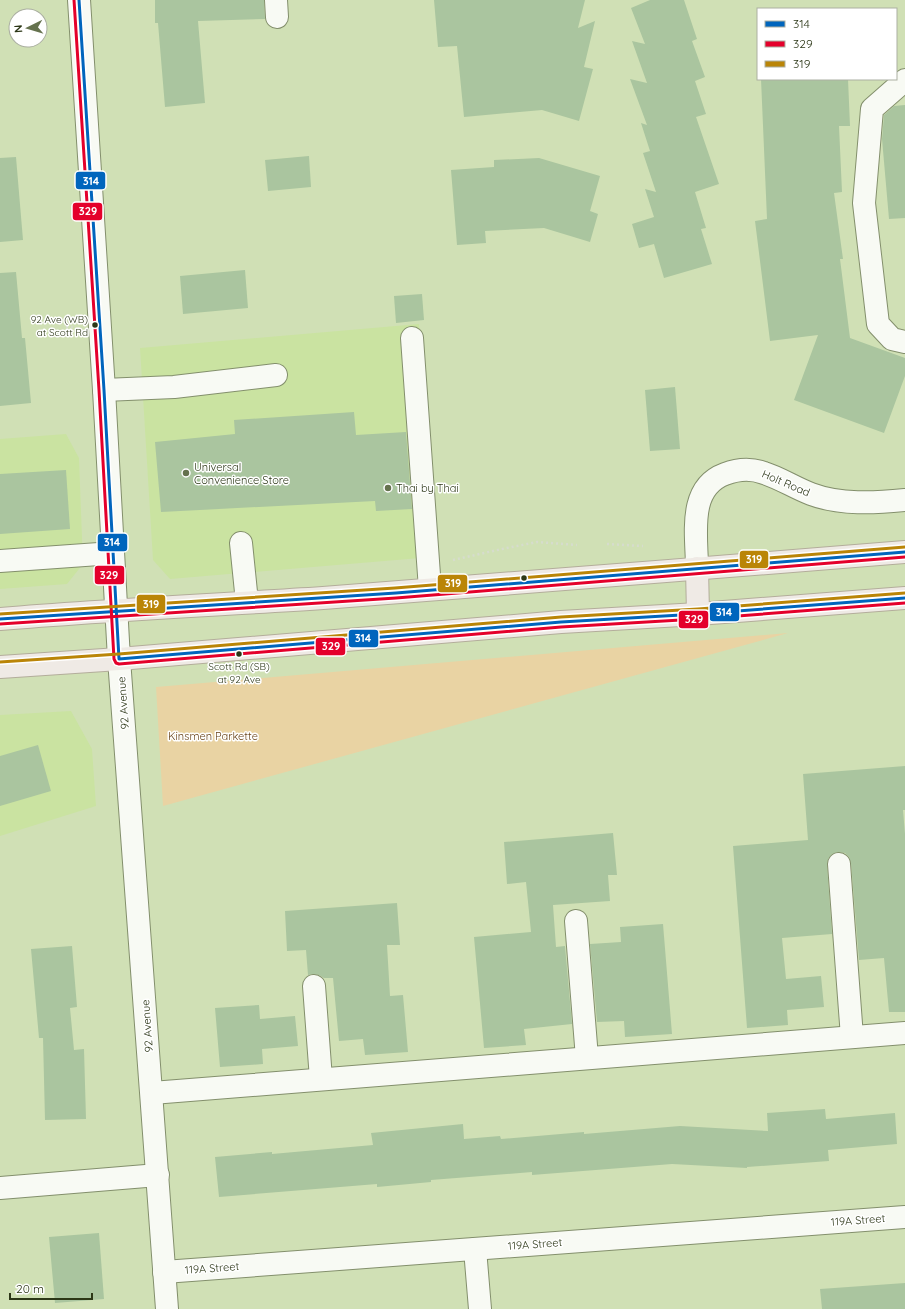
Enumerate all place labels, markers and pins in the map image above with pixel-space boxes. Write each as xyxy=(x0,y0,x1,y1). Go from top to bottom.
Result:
place label: 92 Ave (WB) at Scott Rd xyxy=(31,313,88,339)
marker: 92 Ave (WB) at Scott Rd xyxy=(90,320,100,330)
place label: Universal Convenience Store xyxy=(194,460,289,487)
marker: Universal Convenience Store xyxy=(181,468,191,478)
place label: Thai by Thai xyxy=(396,481,459,495)
marker: Thai by Thai xyxy=(383,483,393,493)
unlabelled marker xyxy=(519,573,529,583)
marker: Scott Rd (SB) at 92 Ave xyxy=(234,649,244,659)
place label: Scott Rd (SB) at 92 Ave xyxy=(208,660,270,686)

